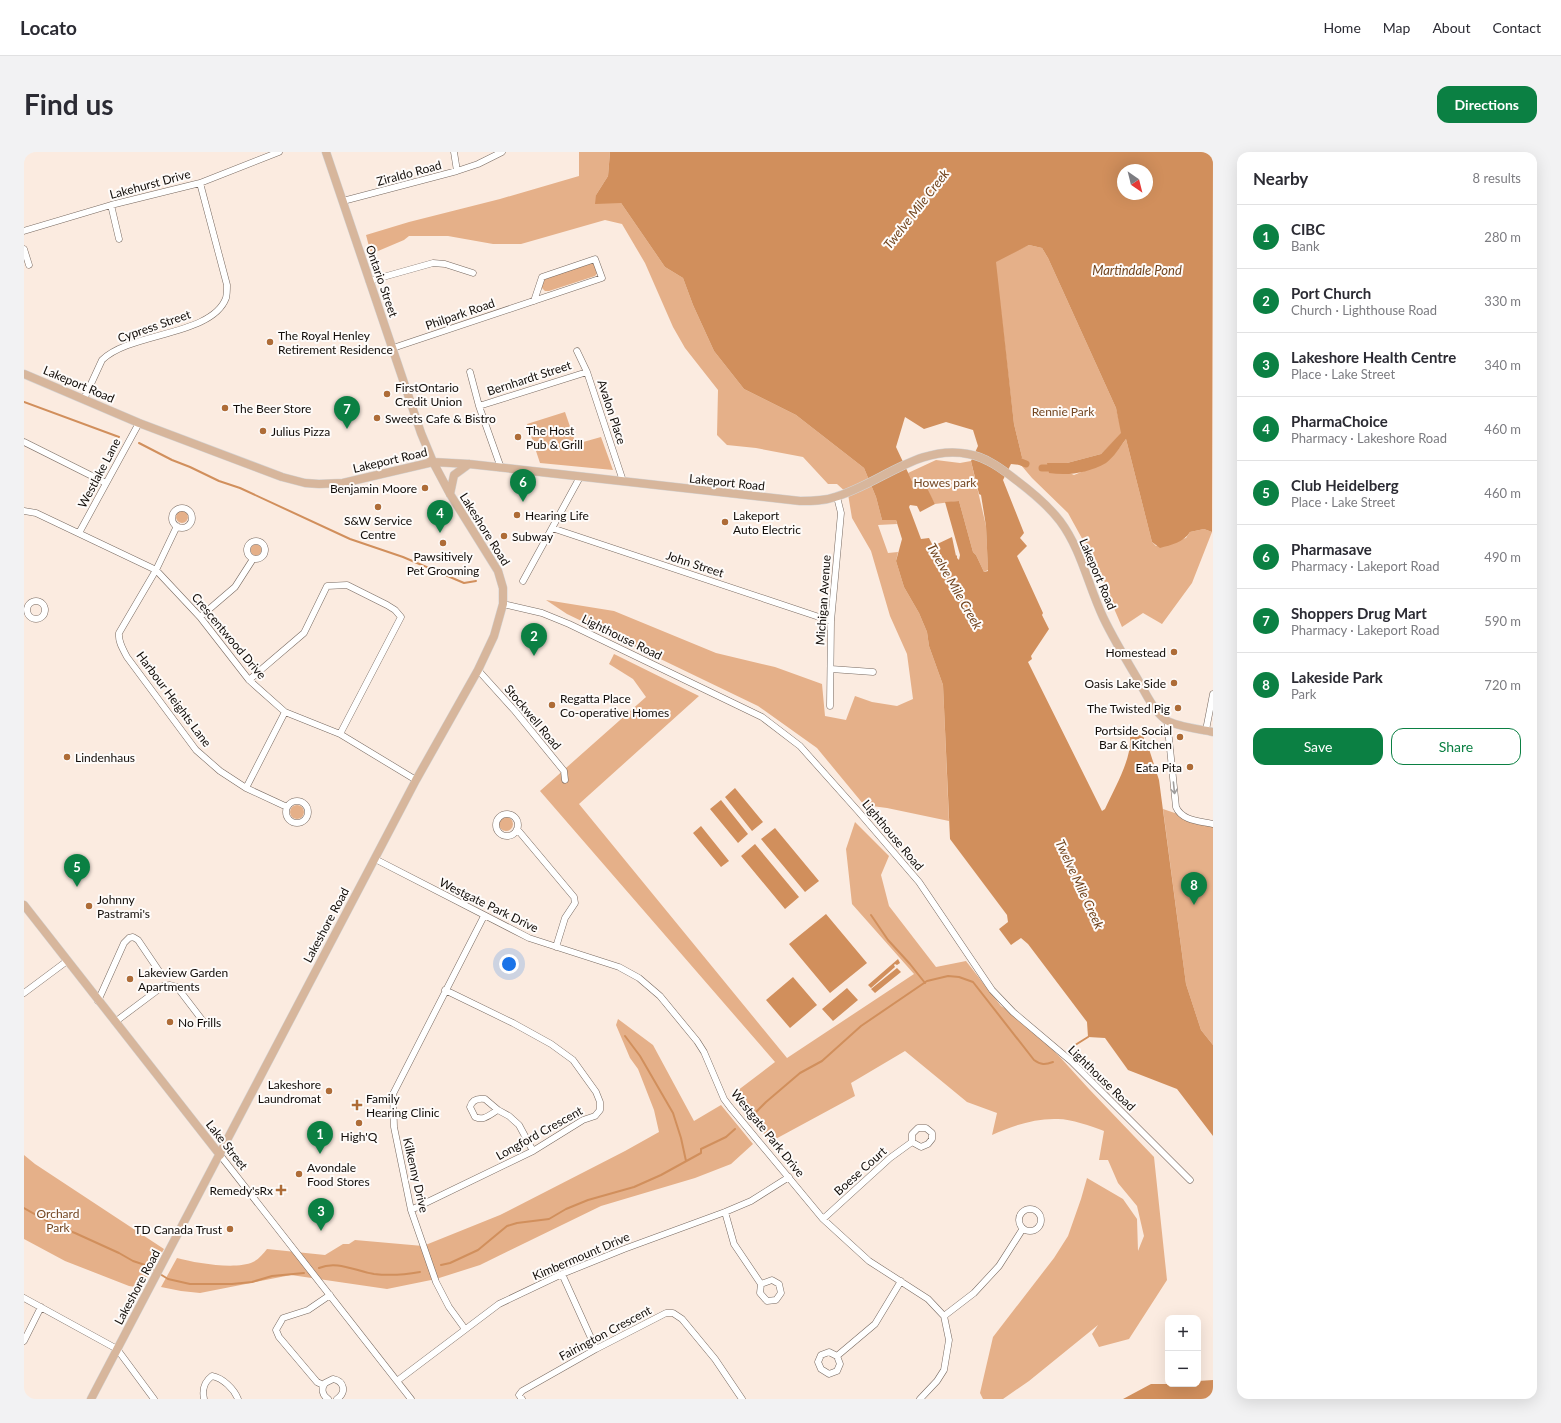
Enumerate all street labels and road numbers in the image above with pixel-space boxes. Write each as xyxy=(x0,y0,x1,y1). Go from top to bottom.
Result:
street label: Ziraldo Road xyxy=(375,157,443,189)
street label: Lakehurst Drive xyxy=(108,166,192,202)
street label: Ontario Street xyxy=(363,243,402,320)
street label: Philpark Road xyxy=(423,295,497,333)
street label: Cypress Street xyxy=(116,306,193,346)
street label: Bernhardt Street xyxy=(485,357,574,399)
street label: Lakeport Road xyxy=(41,362,117,406)
street label: Avalon Place xyxy=(595,378,629,446)
street label: Westlake Lane xyxy=(74,436,124,510)
street label: Lakeport Road xyxy=(351,444,429,476)
street label: Lakeport Road xyxy=(688,471,766,493)
street label: Lakeshore Road xyxy=(457,490,513,568)
street label: Lakeport Road xyxy=(1076,536,1120,612)
street label: John Street xyxy=(664,548,726,581)
street label: Michigan Avenue xyxy=(812,554,834,646)
street label: Crescentwood Drive xyxy=(189,590,269,682)
street label: Lighthouse Road xyxy=(579,611,665,663)
street label: Harbour Heights Lane xyxy=(133,648,215,750)
street label: Stockwell Road xyxy=(501,681,565,753)
street label: Lighthouse Road xyxy=(859,797,927,873)
street label: Westgate Park Drive xyxy=(437,874,541,936)
street label: Lakeshore Road xyxy=(300,885,352,965)
street label: Lighthouse Road xyxy=(1065,1042,1139,1114)
street label: Westgate Park Drive xyxy=(728,1086,808,1180)
street label: Longford Crescent xyxy=(493,1103,586,1163)
street label: Lake Street xyxy=(203,1117,251,1173)
street label: Kilkenny Drive xyxy=(400,1136,432,1214)
street label: Boese Court xyxy=(831,1143,890,1198)
street label: Kimbermount Drive xyxy=(530,1229,632,1283)
street label: Lakeshore Road xyxy=(111,1247,163,1327)
street label: Fairington Crescent xyxy=(556,1302,654,1364)

